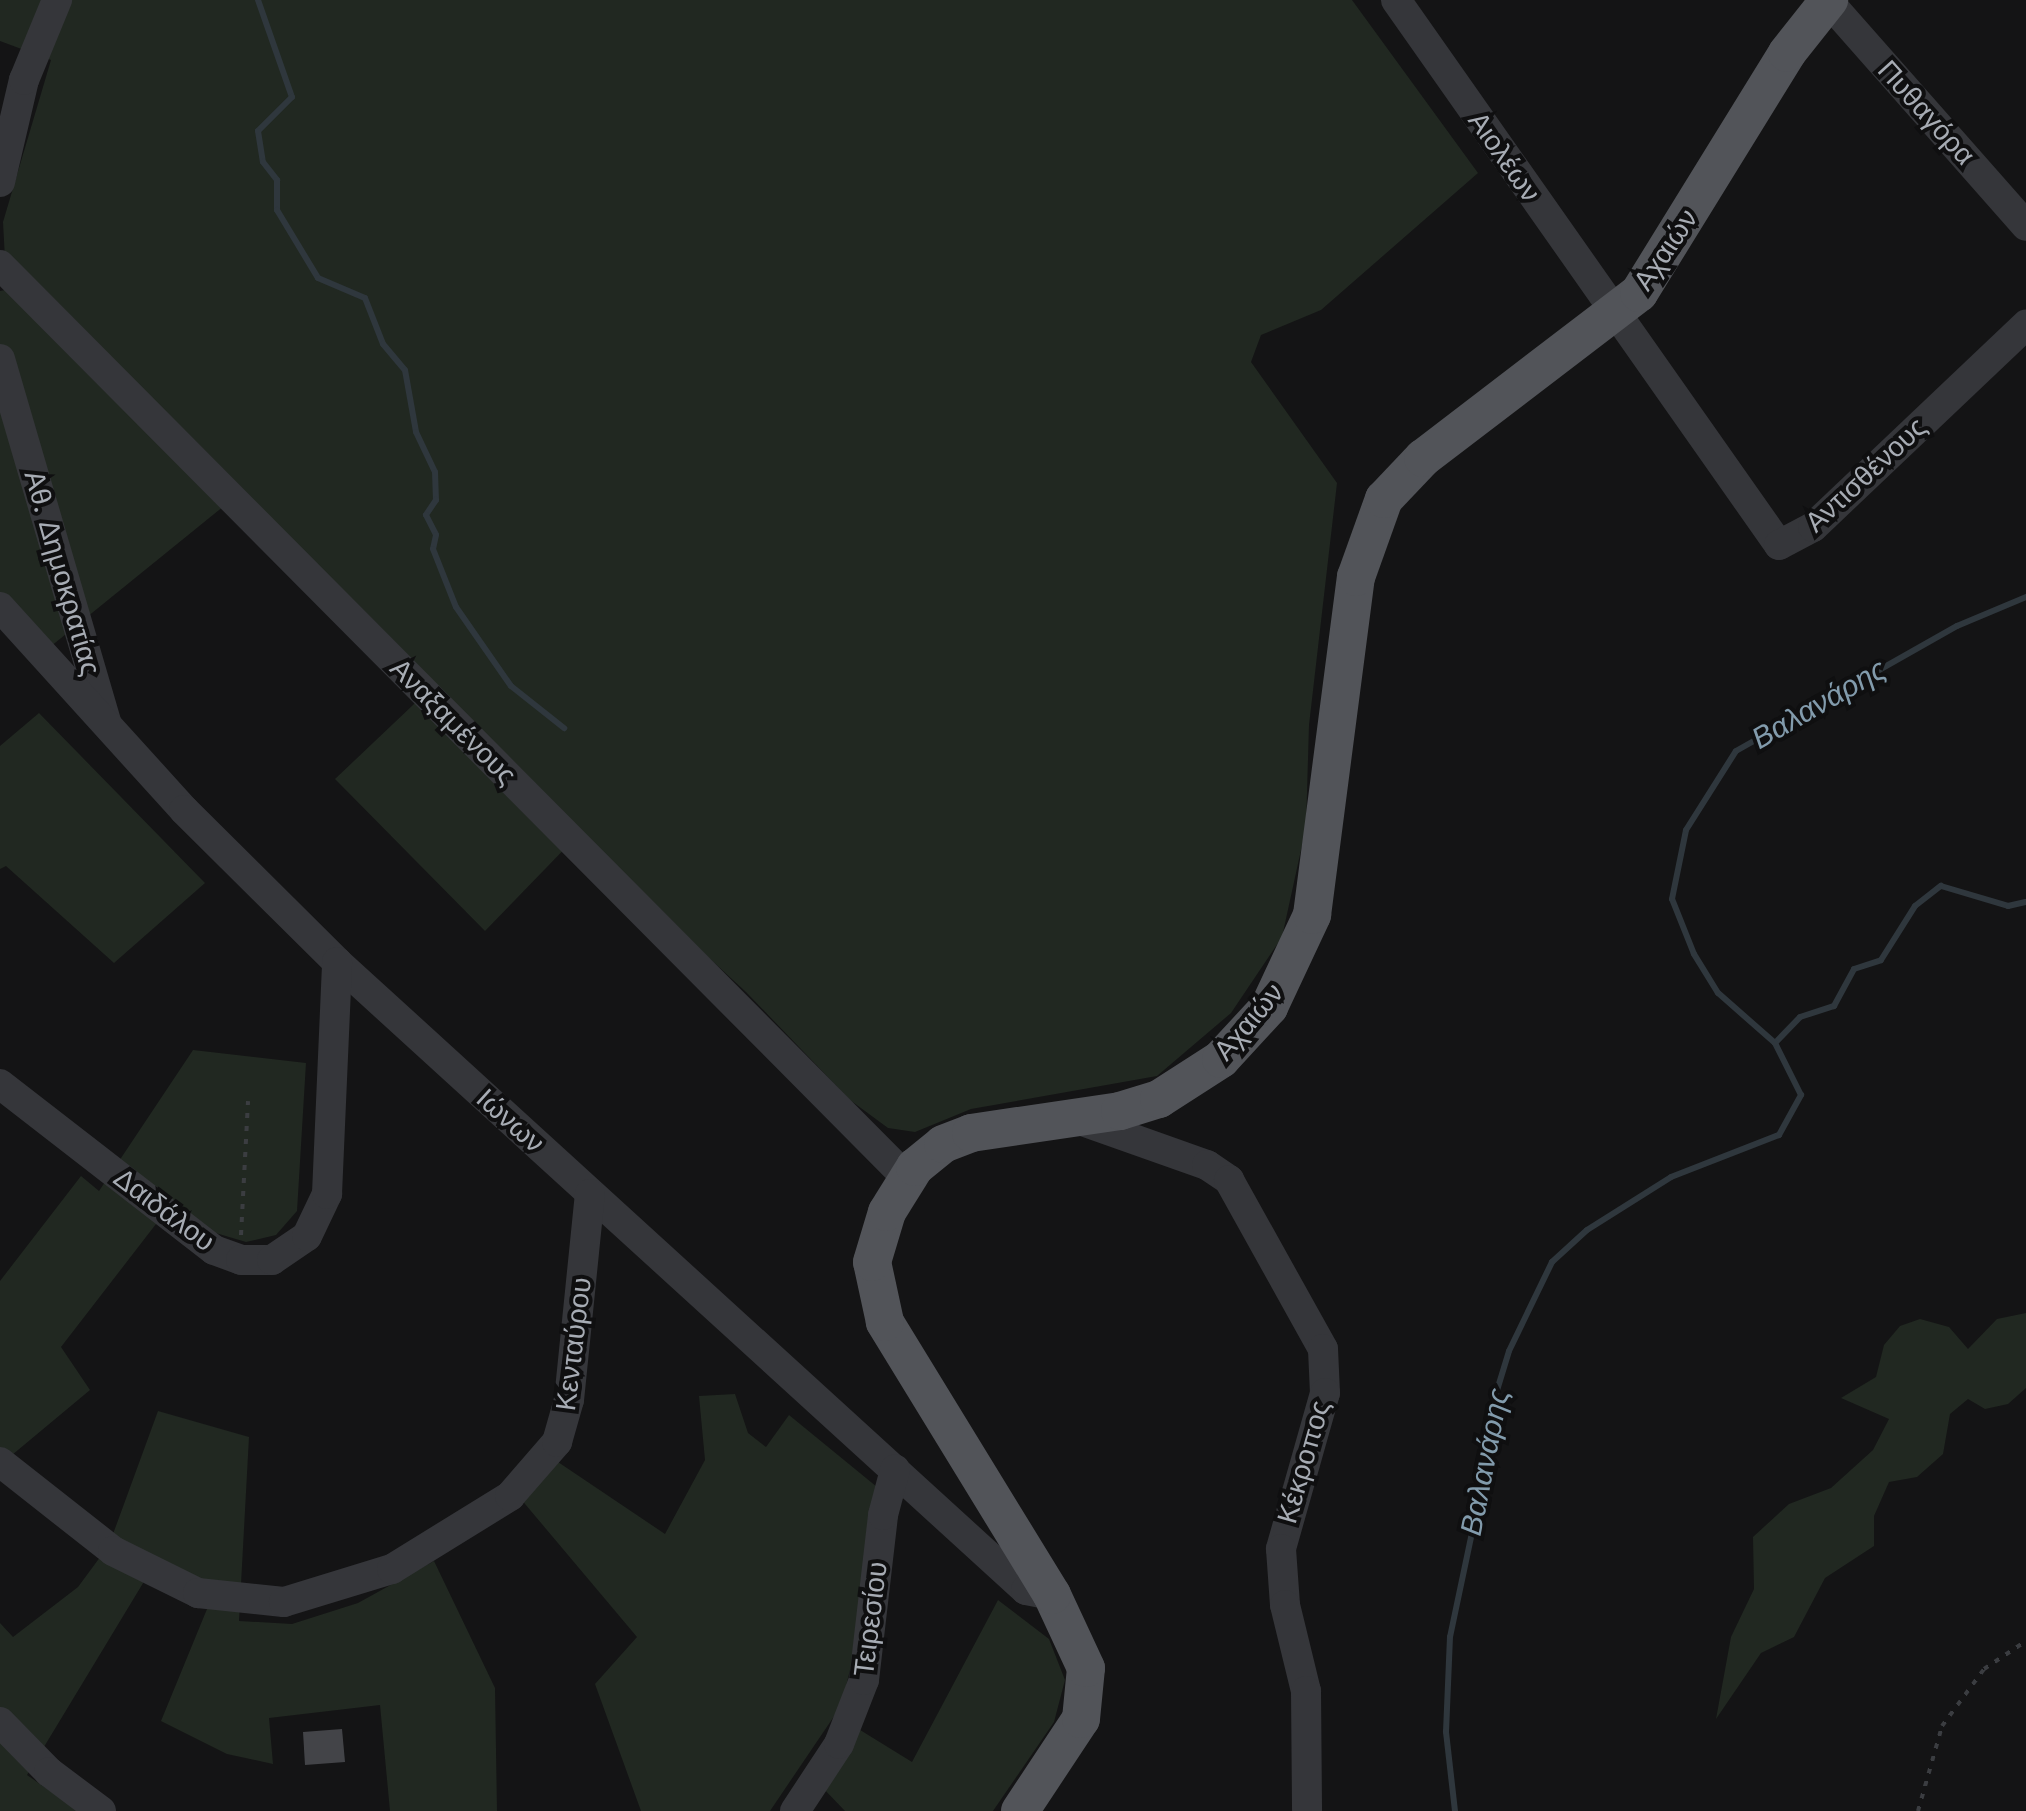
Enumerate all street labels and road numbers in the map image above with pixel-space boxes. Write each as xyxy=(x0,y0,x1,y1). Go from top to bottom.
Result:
street label: Πυθαγόρα xyxy=(1870,54,1982,172)
street label: Αιολέων xyxy=(1461,105,1547,209)
street label: Αχαιών xyxy=(1627,203,1705,297)
street label: Αντισθένους xyxy=(1799,410,1933,540)
street label: Αθ. Δημοκρατίας xyxy=(17,467,107,679)
street label: Αναξαμένους xyxy=(383,652,523,792)
street label: Αχαιών xyxy=(1207,977,1291,1067)
street label: Ιώνων xyxy=(469,1082,551,1160)
street label: Δαιδάλου xyxy=(107,1161,221,1259)
street label: Κενταύρου xyxy=(549,1275,599,1413)
street label: Κέκροπος xyxy=(1270,1397,1338,1527)
street label: Τειρεσίου xyxy=(847,1560,895,1678)

